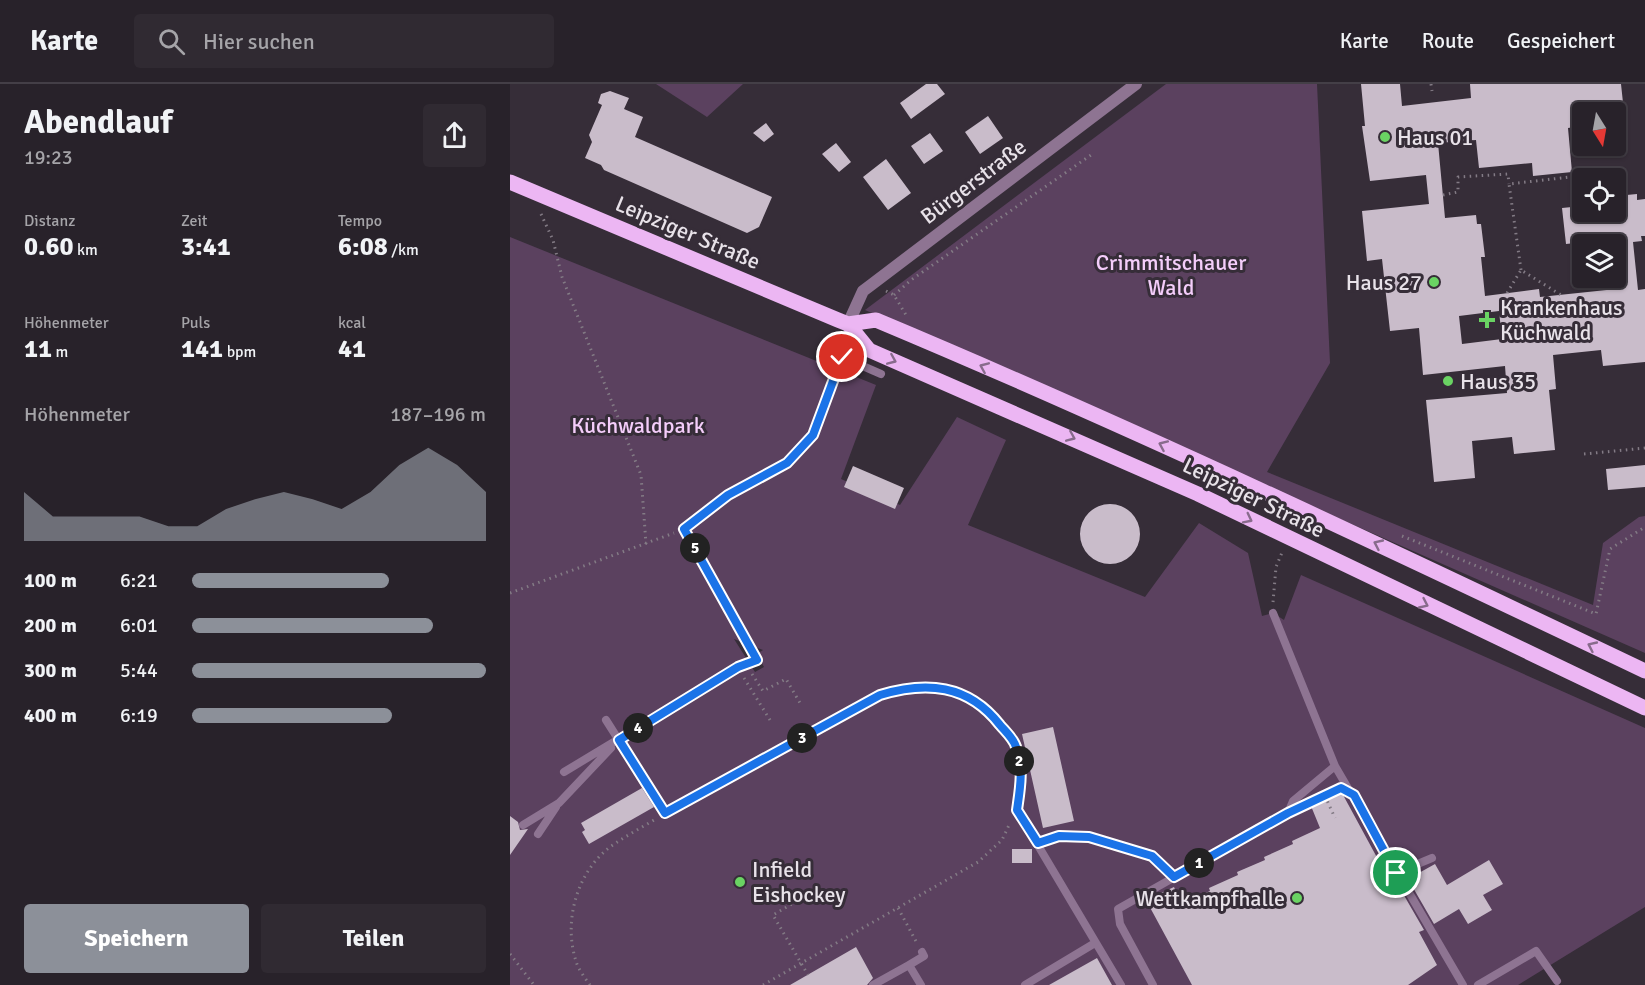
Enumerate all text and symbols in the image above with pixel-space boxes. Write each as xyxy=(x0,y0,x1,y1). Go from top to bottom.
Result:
search box xyxy=(134,14,554,68)
text: Karte xyxy=(30,24,98,58)
icon: search xyxy=(155,25,188,58)
text: Hier suchen xyxy=(203,28,315,55)
text: Karte xyxy=(1340,28,1389,54)
text: Route xyxy=(1422,28,1474,54)
text: Gespeichert xyxy=(1507,28,1615,54)
text: Abendlauf xyxy=(24,102,172,143)
north arrow xyxy=(1572,102,1626,156)
map controls xyxy=(1572,102,1626,288)
button: share xyxy=(423,104,486,167)
place label: Haus 01 xyxy=(1397,124,1473,151)
marker: Haus 01 xyxy=(1378,130,1392,144)
street label: Bürgerstraße xyxy=(915,133,1031,230)
text: 19:23 xyxy=(24,145,73,170)
button: locate xyxy=(1572,168,1626,222)
street label: Leipziger Straße xyxy=(611,190,764,275)
text: Distanz xyxy=(24,211,75,231)
text: Zeit xyxy=(181,211,207,231)
text: Tempo xyxy=(338,211,382,231)
text: 0.60 xyxy=(24,231,74,263)
text: 3:41 xyxy=(181,231,231,263)
text: 6:08 xyxy=(338,231,388,263)
button: layers xyxy=(1572,234,1626,288)
text: km xyxy=(74,240,98,260)
text: /km xyxy=(388,240,419,260)
park label: Crimmitschauer Wald xyxy=(1096,249,1246,301)
place label: Haus 27 xyxy=(1346,269,1422,296)
marker: Haus 27 xyxy=(1427,275,1441,289)
place label: Krankenhaus Küchwald xyxy=(1500,294,1623,346)
marker: Krankenhaus Küchwald xyxy=(1478,311,1496,329)
text: Höhenmeter xyxy=(24,313,109,333)
text: Puls xyxy=(181,313,210,333)
text: kcal xyxy=(338,313,366,333)
pin xyxy=(816,331,867,382)
text: 11 xyxy=(24,333,52,365)
text: 141 xyxy=(181,333,223,365)
text: 41 xyxy=(338,333,366,365)
icon: check xyxy=(825,340,858,373)
text: m xyxy=(52,342,68,362)
text: bpm xyxy=(223,342,256,362)
one-way arrow xyxy=(886,353,897,365)
one-way arrow xyxy=(980,362,991,374)
place label: Haus 35 xyxy=(1460,368,1536,395)
marker: Haus 35 xyxy=(1441,374,1455,388)
text: Höhenmeter xyxy=(24,402,130,427)
text: 187–196 m xyxy=(390,402,486,427)
park label: Küchwaldpark xyxy=(571,412,705,439)
one-way arrow xyxy=(1065,430,1076,442)
one-way arrow xyxy=(1158,440,1169,452)
street label: Leipziger Straße xyxy=(1178,451,1329,543)
one-way arrow xyxy=(1242,511,1253,523)
pin: 5 xyxy=(680,533,710,563)
text: 5 xyxy=(691,538,699,558)
one-way arrow xyxy=(1374,540,1385,552)
text: 100 m xyxy=(24,568,77,593)
text: 6:21 xyxy=(120,568,158,593)
one-way arrow xyxy=(1417,596,1428,608)
text: 200 m xyxy=(24,613,77,638)
text: 6:01 xyxy=(120,613,158,638)
one-way arrow xyxy=(1588,642,1599,654)
text: 300 m xyxy=(24,658,77,683)
text: 5:44 xyxy=(120,658,158,683)
text: 400 m xyxy=(24,703,77,728)
text: 6:19 xyxy=(120,703,158,728)
pin: 4 xyxy=(623,713,653,743)
text: 4 xyxy=(634,718,642,738)
pin: 3 xyxy=(787,723,817,753)
text: 3 xyxy=(798,728,806,748)
pin: 2 xyxy=(1004,746,1034,776)
text: 2 xyxy=(1015,751,1023,771)
pin xyxy=(1370,847,1421,898)
pin: 1 xyxy=(1184,848,1214,878)
text: 1 xyxy=(1195,853,1203,873)
place label: Infield Eishockey xyxy=(752,856,846,908)
icon: arrive xyxy=(1379,856,1412,889)
marker: Infield Eishockey xyxy=(733,875,747,889)
place label: Wettkampfhalle xyxy=(1135,885,1285,912)
marker: Wettkampfhalle xyxy=(1290,891,1304,905)
button: Speichern xyxy=(24,904,249,973)
button: Teilen xyxy=(261,904,486,973)

